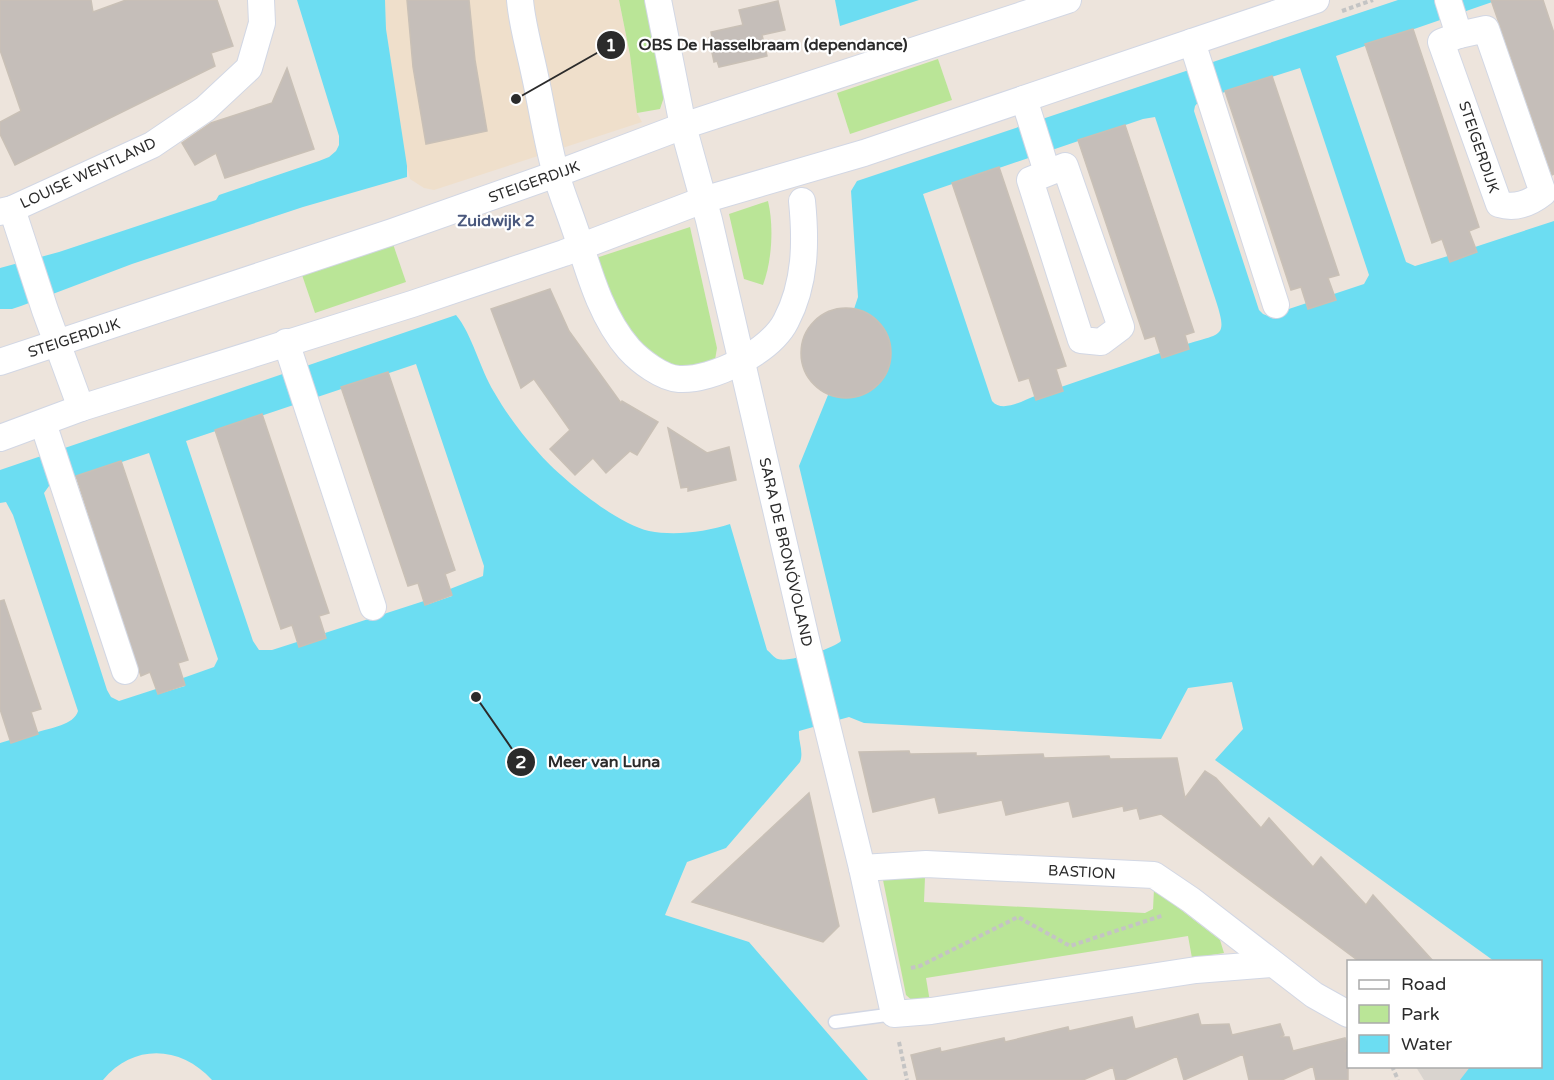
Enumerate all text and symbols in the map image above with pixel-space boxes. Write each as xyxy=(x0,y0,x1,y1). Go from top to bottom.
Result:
callout: OBS De Hasselbraam (dependance) xyxy=(596,28,919,62)
text: 1 xyxy=(605,34,617,56)
text: OBS De Hasselbraam (dependance) xyxy=(638,35,908,55)
street label: STEIGERDIJK xyxy=(1455,99,1503,195)
street label: LOUISE WENTLAND xyxy=(17,134,159,212)
street label: STEIGERDIJK xyxy=(486,157,582,207)
district label: Zuidwijk 2 xyxy=(457,211,535,231)
street label: STEIGERDIJK xyxy=(26,315,122,361)
street label: SARA DE BRONÓVOLAND xyxy=(755,456,817,648)
callout: Meer van Luna xyxy=(506,745,673,779)
text: 2 xyxy=(515,751,527,773)
text: Meer van Luna xyxy=(548,752,660,772)
street label: BASTION xyxy=(1048,861,1116,883)
legend xyxy=(1347,960,1542,1068)
text: Road xyxy=(1401,973,1446,995)
text: Park xyxy=(1401,1003,1440,1025)
text: Water xyxy=(1401,1033,1452,1055)

